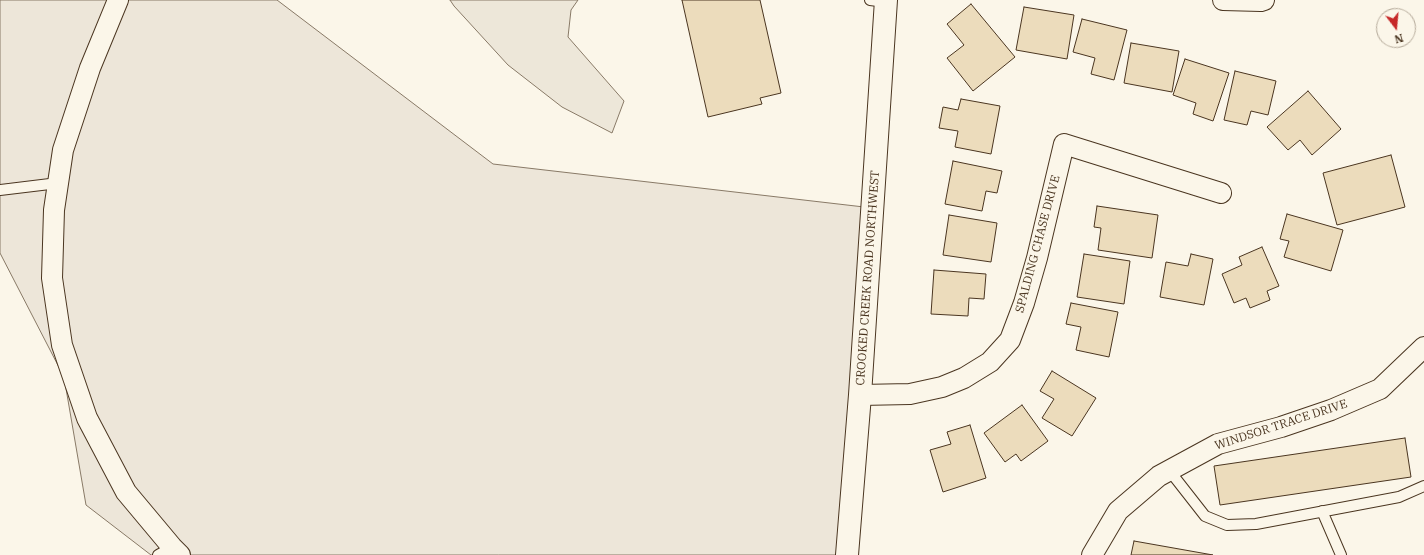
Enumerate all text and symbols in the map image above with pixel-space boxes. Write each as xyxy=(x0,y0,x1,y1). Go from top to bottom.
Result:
north arrow xyxy=(1376,8,1416,48)
text: N xyxy=(1393,31,1405,47)
street label: CROOKED CREEK ROAD NORTHWEST xyxy=(853,170,883,386)
street label: SPALDING CHASE DRIVE xyxy=(1013,173,1063,315)
street label: WINDSOR TRACE DRIVE xyxy=(1213,397,1349,453)

